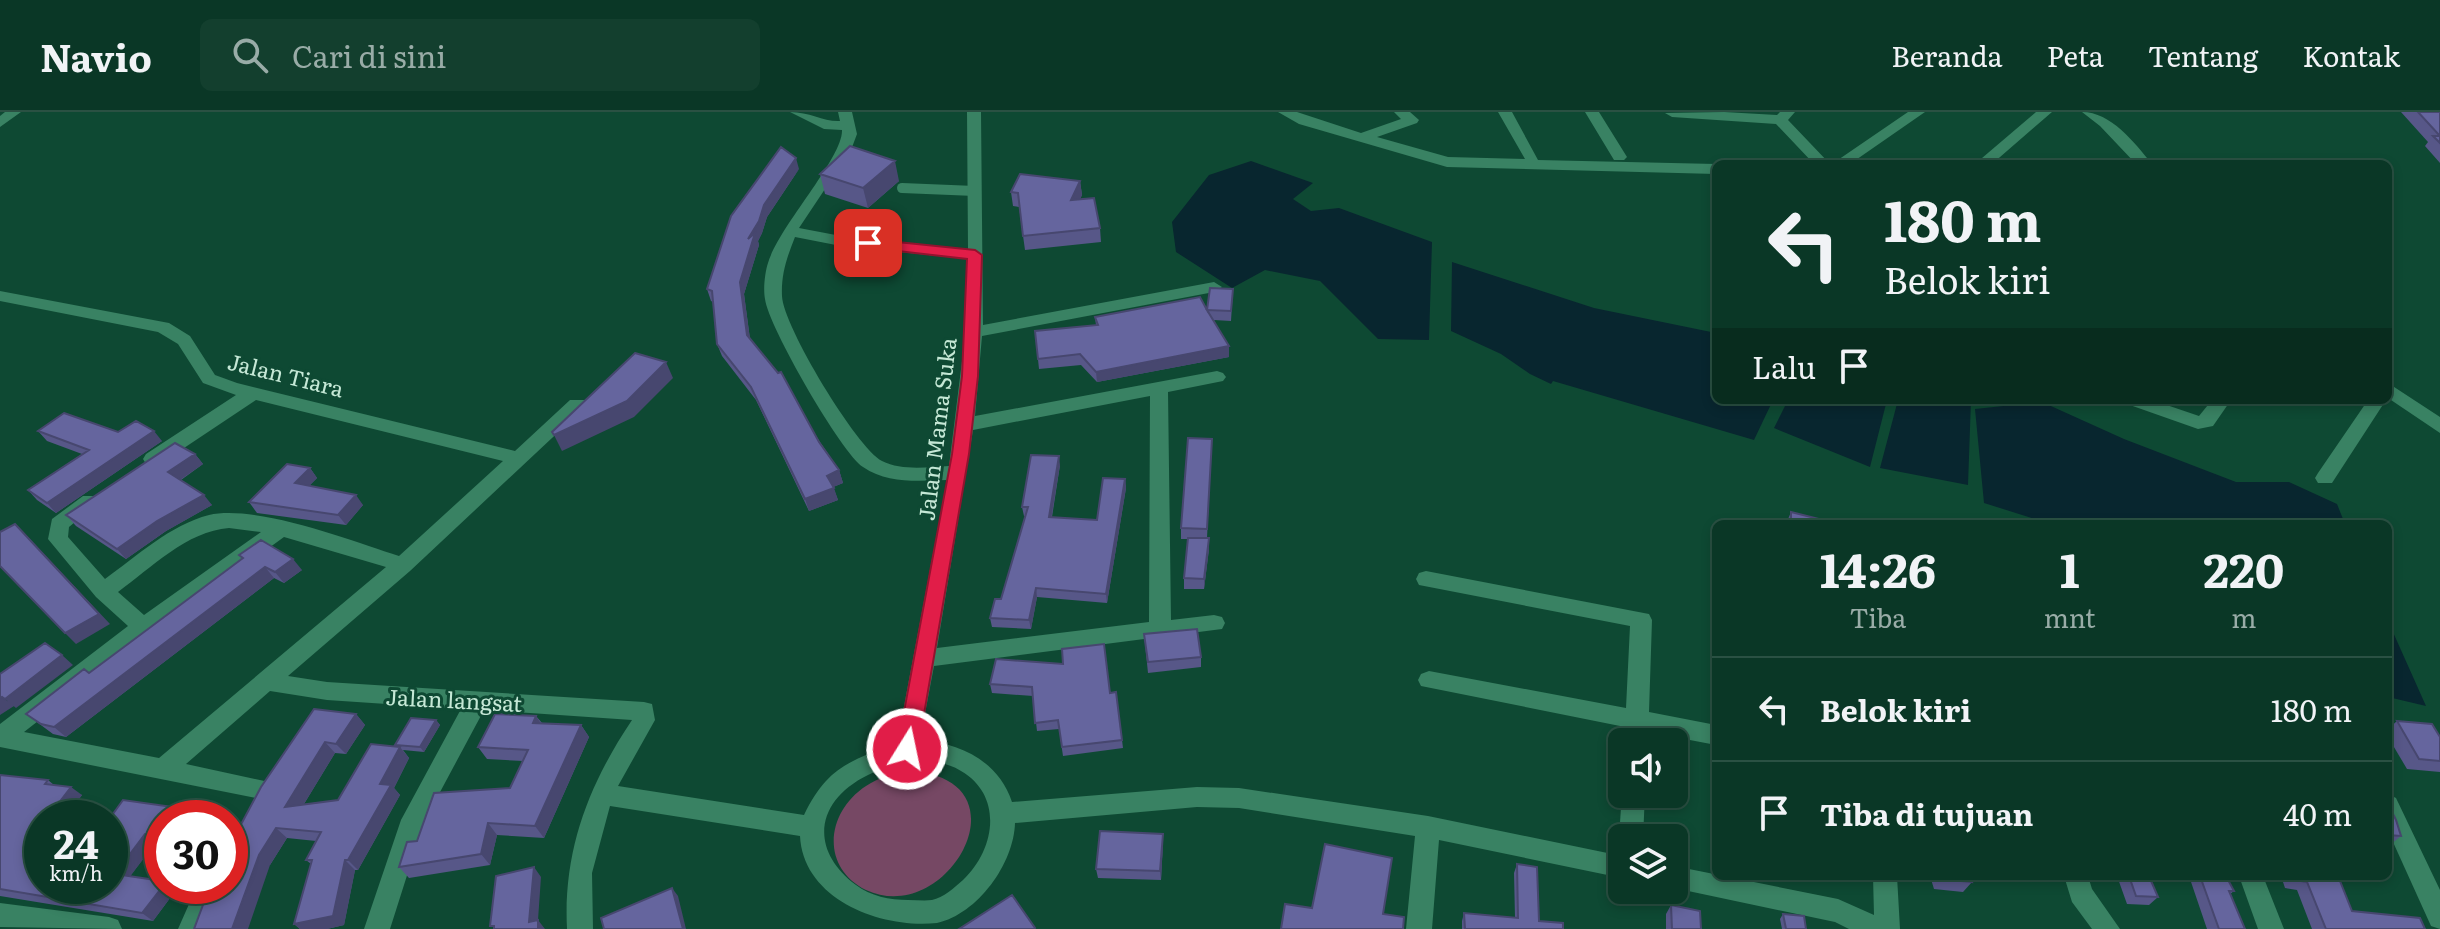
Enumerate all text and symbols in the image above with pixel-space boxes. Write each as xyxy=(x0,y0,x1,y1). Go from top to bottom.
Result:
search box xyxy=(200,19,760,91)
text: Navio xyxy=(40,27,152,84)
icon: search xyxy=(228,33,272,77)
text: Cari di sini xyxy=(292,33,446,77)
text: Beranda xyxy=(1891,34,2003,76)
text: Peta xyxy=(2047,34,2104,76)
text: Tentang xyxy=(2148,34,2258,76)
text: Kontak xyxy=(2302,34,2400,76)
text: 180 m xyxy=(1884,176,2042,259)
icon: left xyxy=(1752,192,1856,296)
pin xyxy=(834,209,902,277)
icon: arrive xyxy=(846,221,890,265)
text: Belok kiri xyxy=(1884,252,2050,305)
street label: Jalan Mama Suka xyxy=(908,335,964,522)
street label: Jalan Tiara xyxy=(225,344,348,404)
text: Lalu xyxy=(1752,344,1816,388)
icon: arrive xyxy=(1832,344,1876,388)
text: 14:26 xyxy=(1820,532,1936,603)
text: 1 xyxy=(2060,532,2080,603)
text: 220 xyxy=(2203,532,2284,603)
text: Tiba xyxy=(1849,597,1906,636)
text: mnt xyxy=(2044,597,2096,636)
text: m xyxy=(2231,597,2256,636)
street label: Jalan langsat xyxy=(385,679,523,719)
icon: left xyxy=(1752,687,1796,731)
text: Belok kiri xyxy=(1820,687,1971,731)
text: 180 m xyxy=(2271,687,2352,731)
position arrow xyxy=(865,707,949,791)
map controls xyxy=(1608,728,1688,904)
button: sound xyxy=(1608,728,1688,808)
icon: arrive xyxy=(1752,791,1796,835)
text: Tiba di tujuan xyxy=(1820,791,2033,835)
text: 40 m xyxy=(2283,791,2352,835)
speed limit sign: 30 xyxy=(144,800,248,904)
text: 24 xyxy=(53,812,99,871)
button: layers xyxy=(1608,824,1688,904)
text: km/h xyxy=(49,857,103,887)

